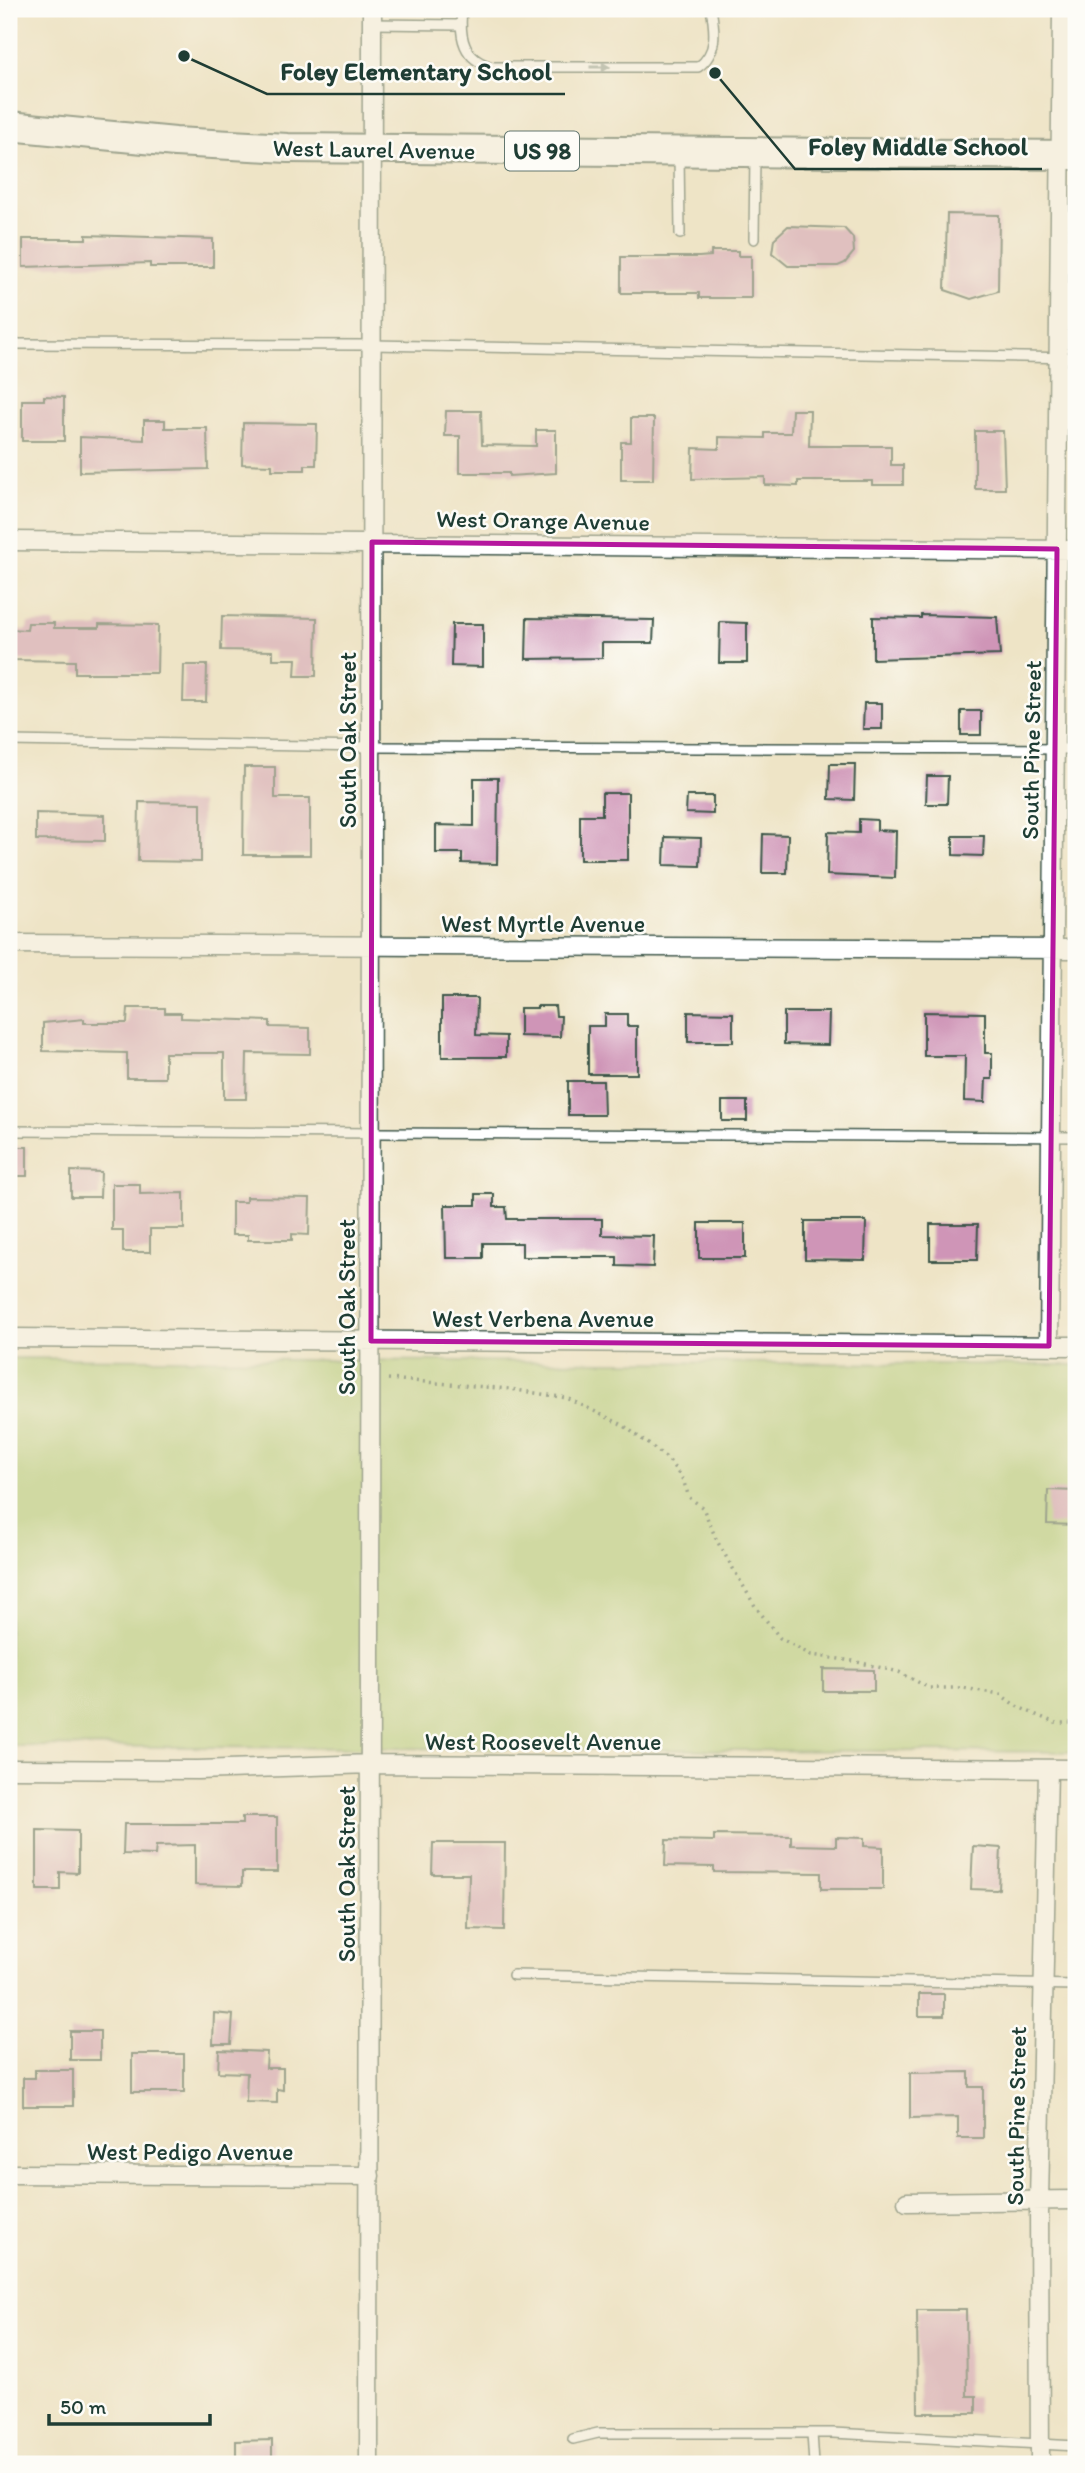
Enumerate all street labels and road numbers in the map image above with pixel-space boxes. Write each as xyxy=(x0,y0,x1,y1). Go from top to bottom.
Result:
road number: US 98 xyxy=(505,132,579,170)
street label: West Laurel Avenue xyxy=(272,133,476,165)
street label: West Orange Avenue xyxy=(436,504,650,536)
street label: South Oak Street xyxy=(333,652,362,828)
street label: South Pine Street xyxy=(1015,660,1047,840)
street label: West Myrtle Avenue xyxy=(441,909,645,938)
street label: South Oak Street xyxy=(332,1219,361,1395)
street label: West Verbena Avenue xyxy=(432,1304,654,1333)
street label: West Roosevelt Avenue xyxy=(425,1727,661,1756)
street label: South Oak Street xyxy=(332,1786,361,1962)
street label: South Pine Street xyxy=(1000,2026,1032,2206)
street label: West Pedigo Avenue xyxy=(87,2137,293,2166)

